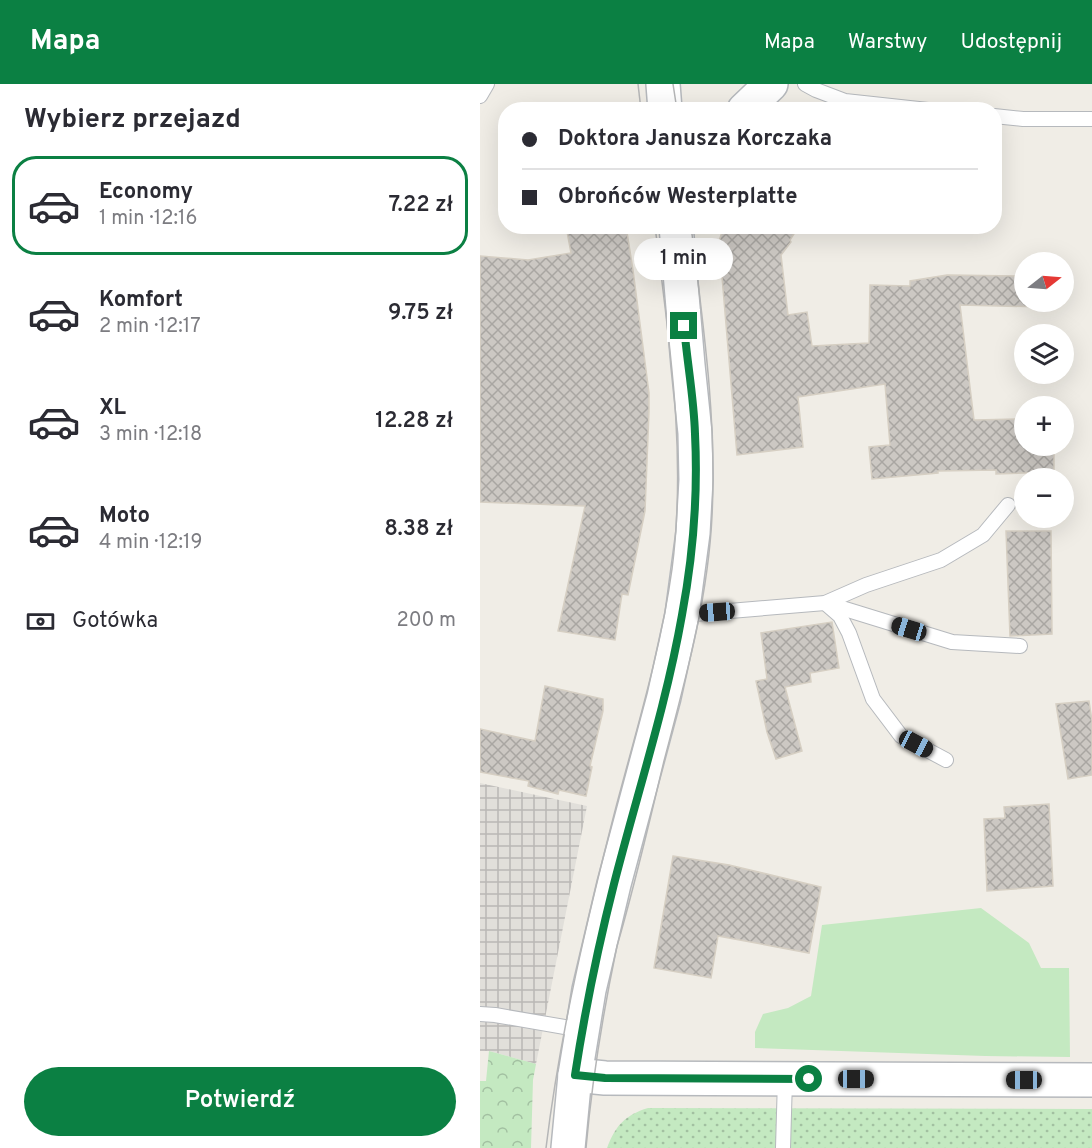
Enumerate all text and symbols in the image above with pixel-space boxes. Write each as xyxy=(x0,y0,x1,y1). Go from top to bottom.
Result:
text: Mapa xyxy=(30,24,100,60)
text: Mapa xyxy=(764,29,815,56)
text: Warstwy xyxy=(848,29,927,56)
text: Udostępnij xyxy=(960,29,1062,56)
text: Wybierz przejazd xyxy=(24,103,241,137)
text: Doktora Janusza Korczaka xyxy=(558,126,832,153)
icon: car xyxy=(27,179,81,233)
text: Economy xyxy=(99,179,193,206)
text: Obrońców Westerplatte xyxy=(558,184,797,211)
text: 7.22 zł xyxy=(389,192,453,219)
text: 1 min · 12:16 xyxy=(99,206,197,232)
callout: 1 min xyxy=(634,239,734,281)
text: 1 min xyxy=(660,246,707,272)
north arrow xyxy=(1014,252,1074,312)
map controls xyxy=(1014,252,1074,528)
icon: car xyxy=(27,287,81,341)
text: Komfort xyxy=(99,287,183,314)
text: 9.75 zł xyxy=(388,300,453,327)
route end xyxy=(670,312,697,339)
text: 2 min · 12:17 xyxy=(99,314,201,340)
button: layers xyxy=(1014,324,1074,384)
icon: car xyxy=(27,395,81,449)
text: XL xyxy=(99,395,126,422)
button: + xyxy=(1014,396,1074,456)
text: 12.28 zł xyxy=(375,408,453,435)
text: 3 min · 12:18 xyxy=(99,422,202,448)
button: − xyxy=(1014,468,1074,528)
icon: car xyxy=(27,503,81,557)
text: Moto xyxy=(99,503,150,530)
text: 8.38 zł xyxy=(384,516,453,543)
text: 4 min · 12:19 xyxy=(99,530,202,556)
car xyxy=(698,602,736,622)
icon: cash xyxy=(24,605,57,638)
text: Gotówka xyxy=(72,608,158,635)
text: 200 m xyxy=(397,608,456,634)
car xyxy=(889,615,929,643)
car xyxy=(896,728,936,760)
route start xyxy=(795,1065,822,1092)
button: Potwierdź xyxy=(24,1067,456,1136)
car xyxy=(838,1070,874,1088)
car xyxy=(1006,1071,1042,1089)

